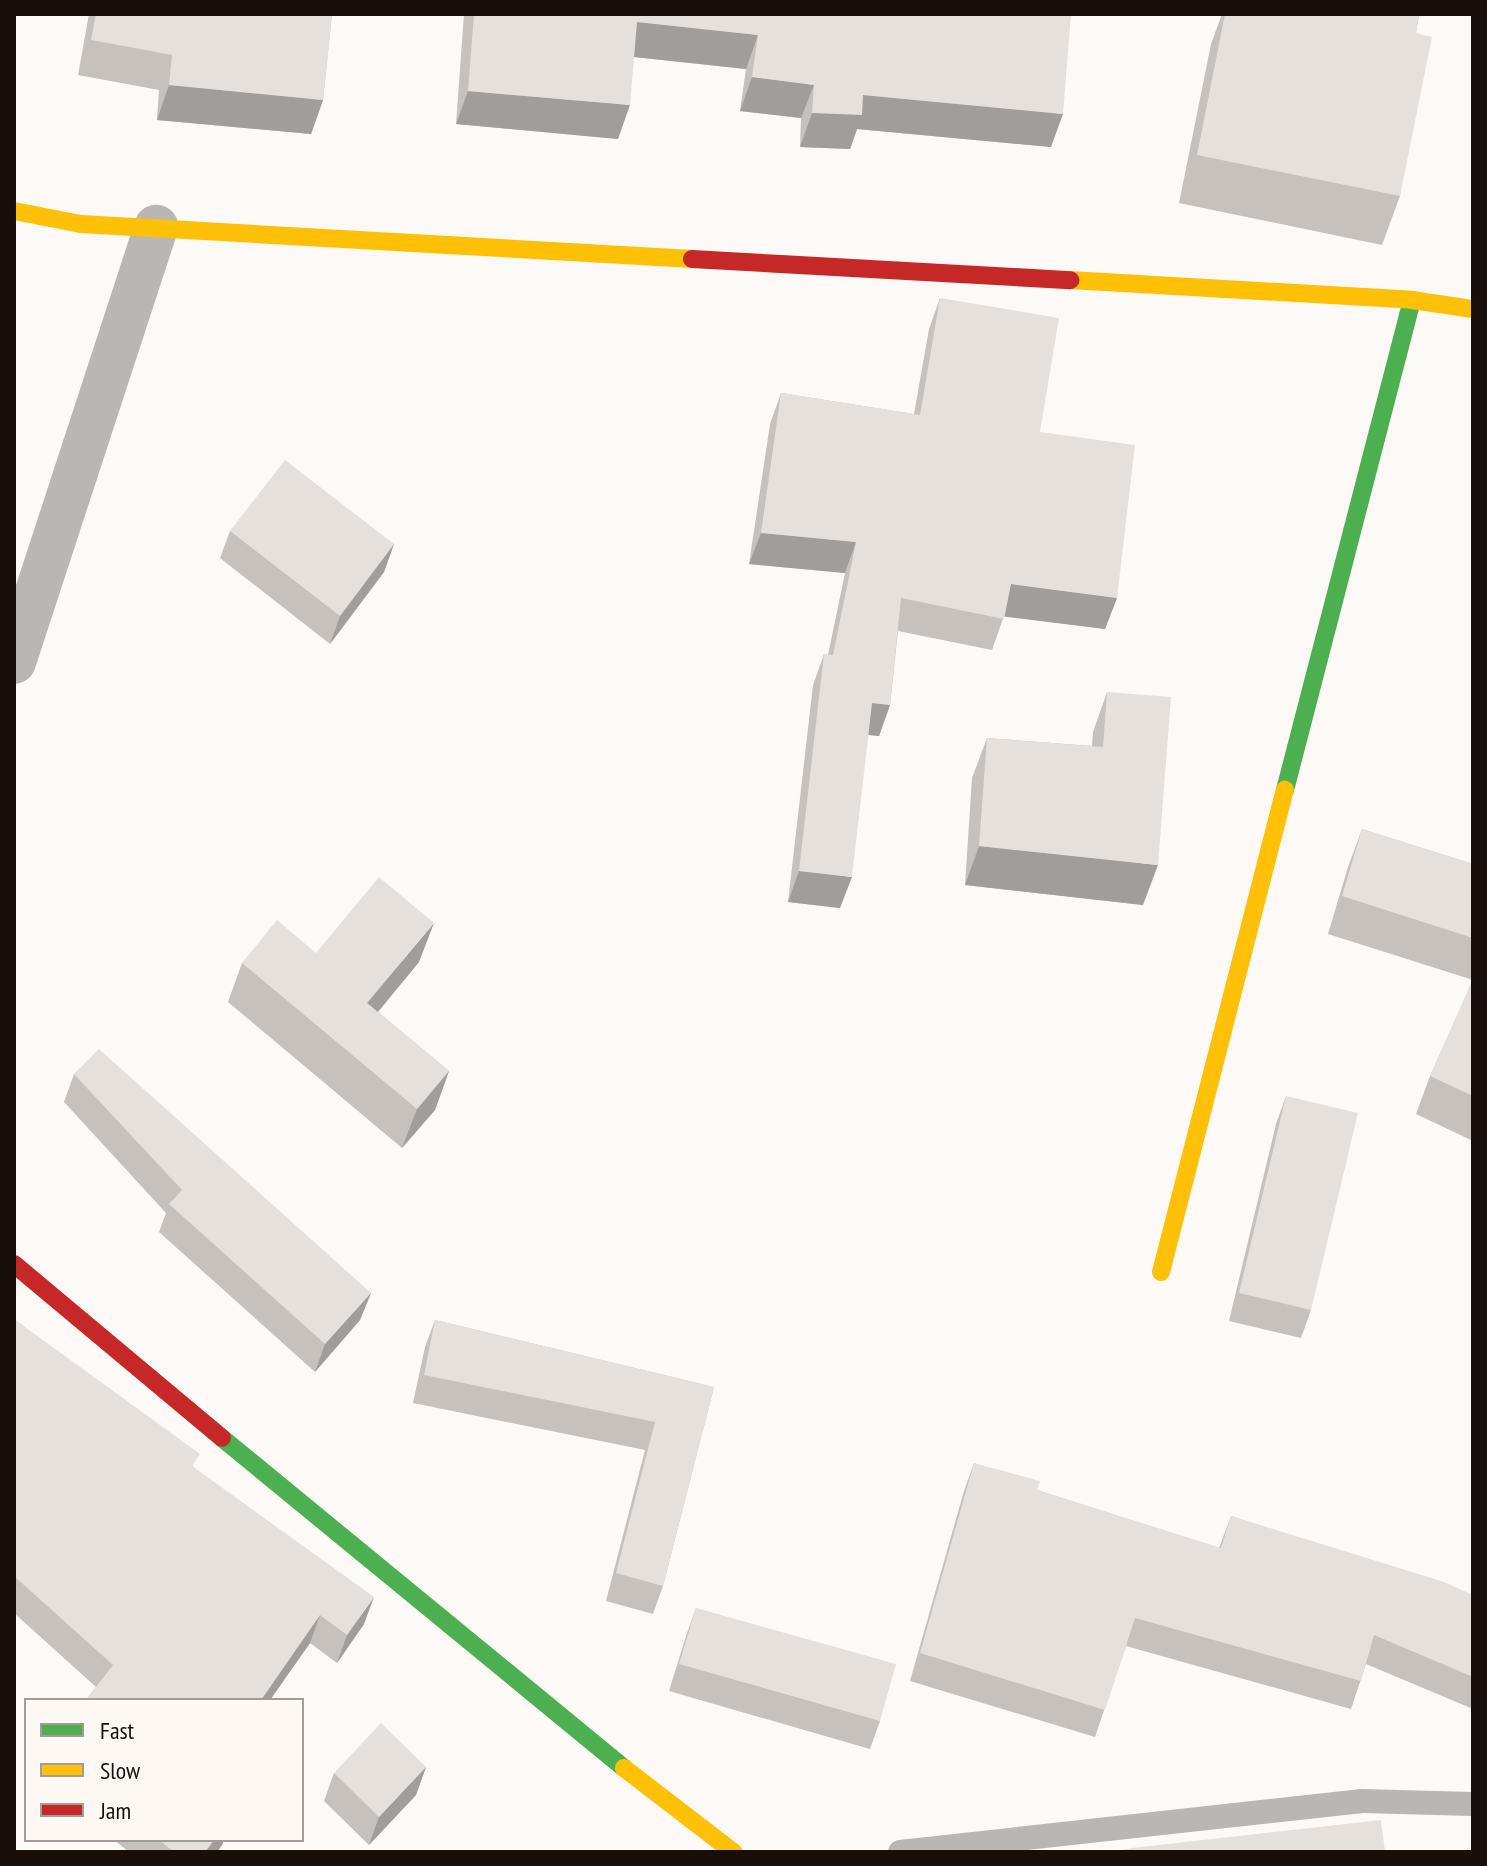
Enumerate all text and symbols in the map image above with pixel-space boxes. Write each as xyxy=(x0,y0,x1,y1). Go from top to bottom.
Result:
legend xyxy=(24,1698,304,1842)
text: Fast xyxy=(100,1715,134,1746)
text: Slow xyxy=(100,1755,140,1786)
text: Jam xyxy=(100,1795,131,1826)

